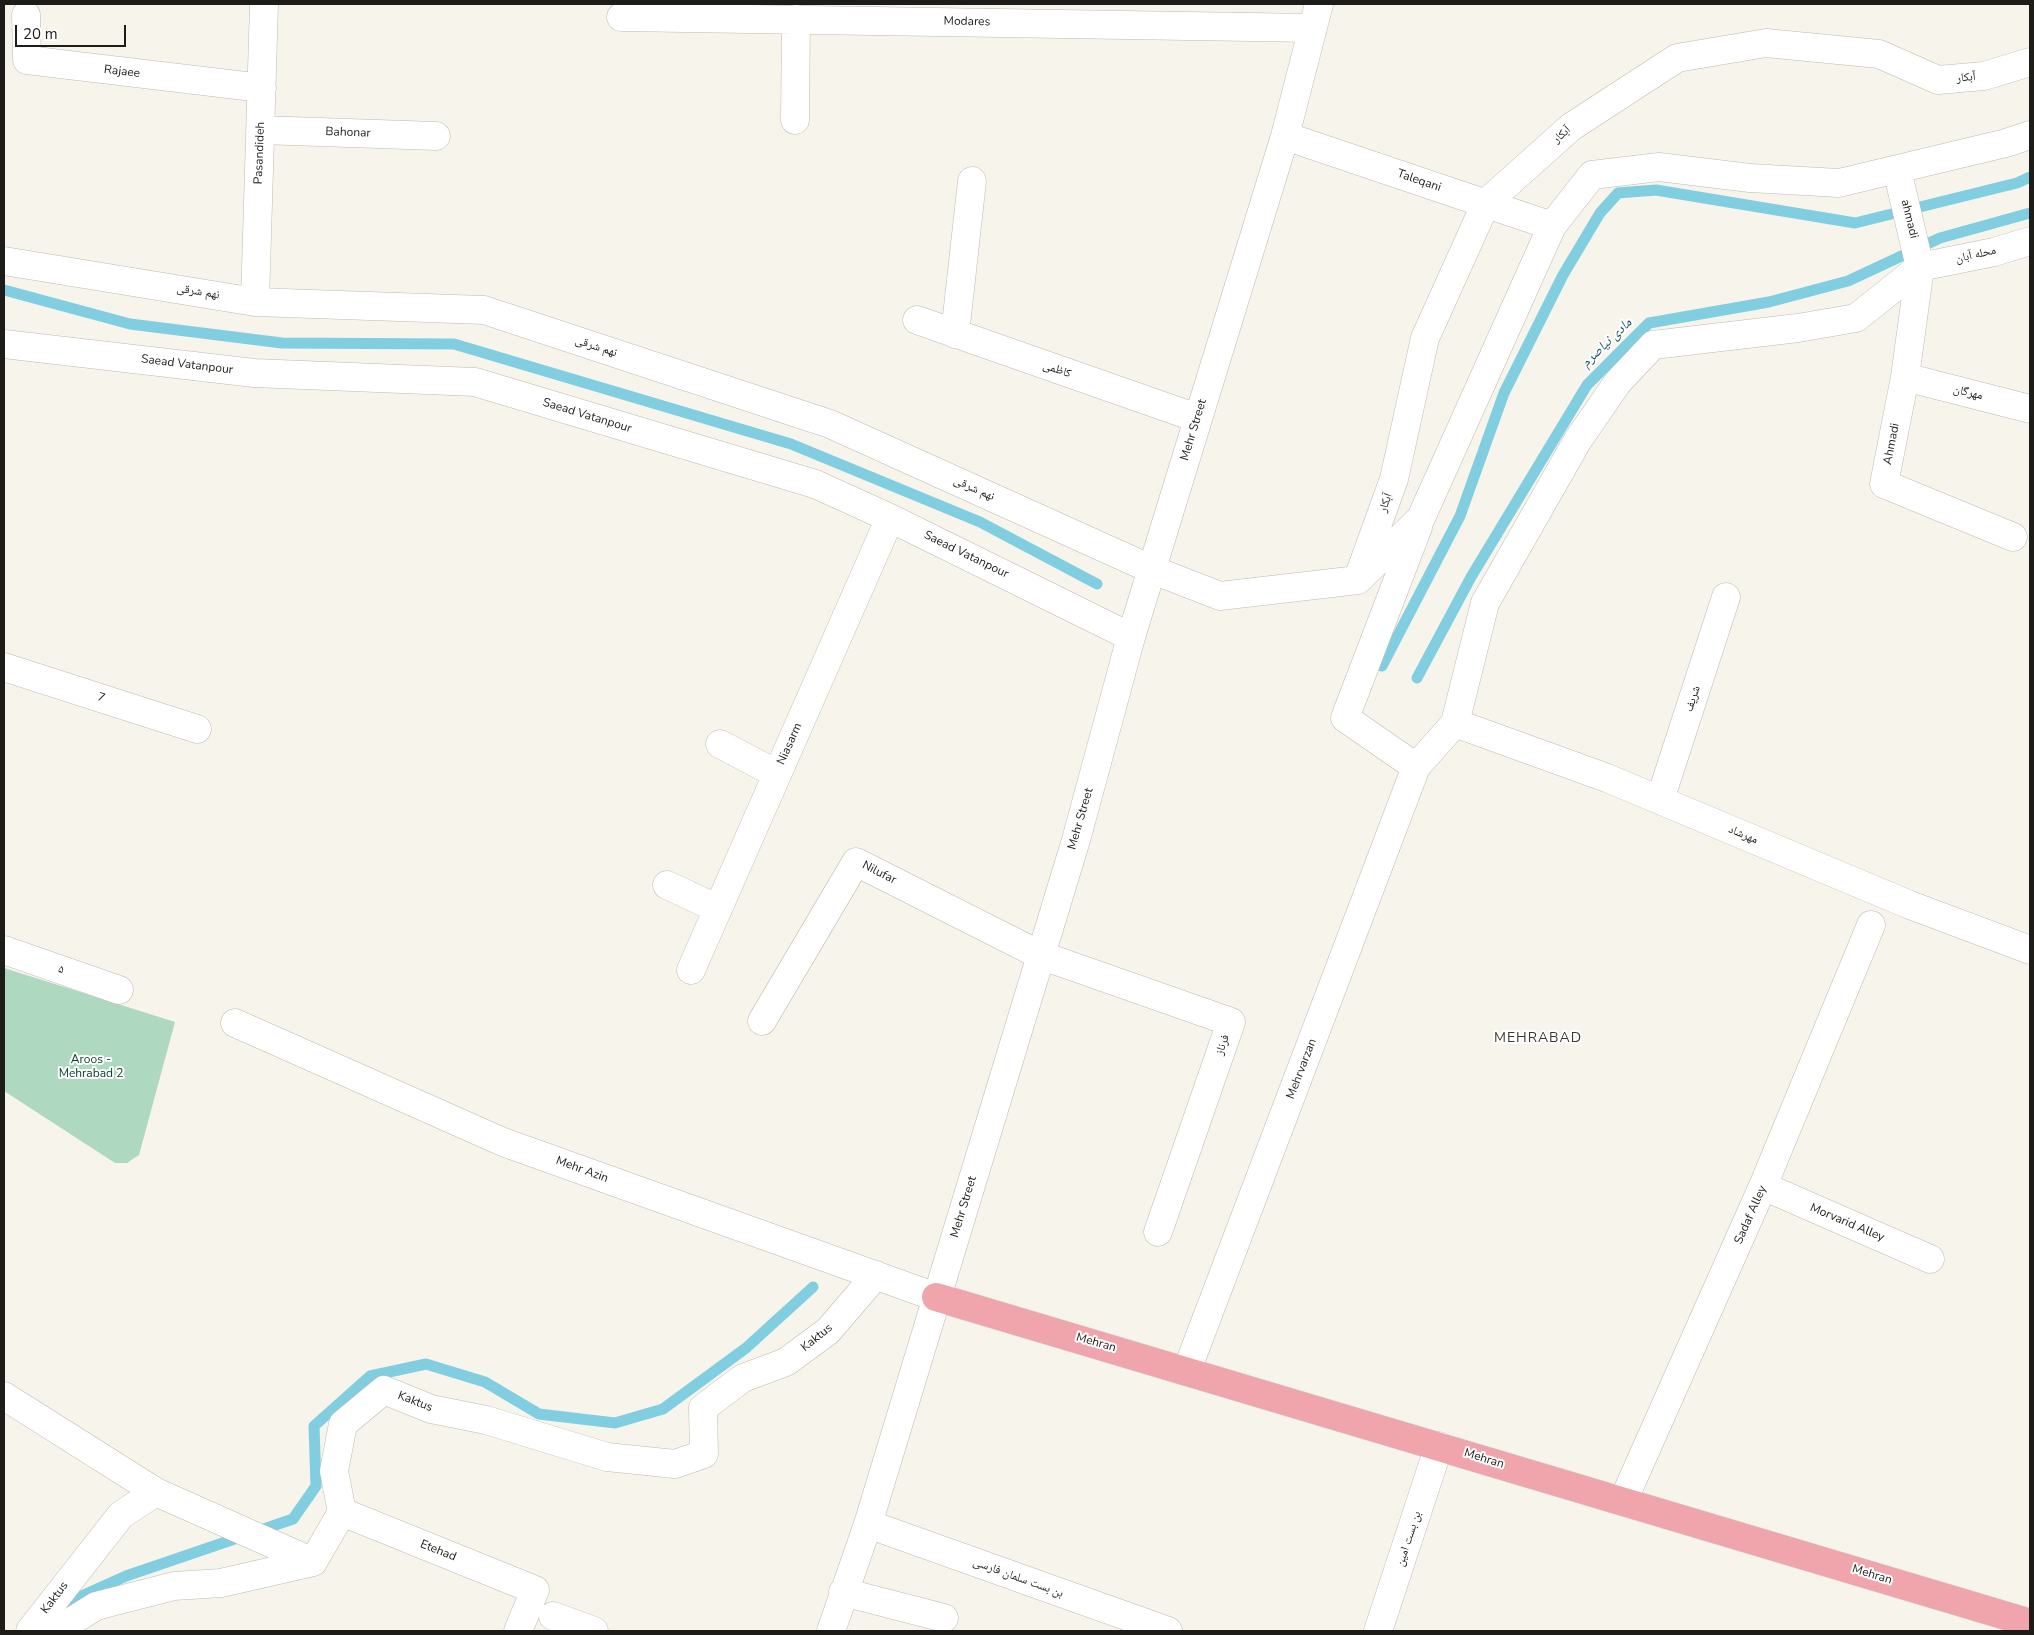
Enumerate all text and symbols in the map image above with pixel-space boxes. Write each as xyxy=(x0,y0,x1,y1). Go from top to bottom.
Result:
street label: Modares xyxy=(944,14,990,30)
scale bar xyxy=(18,15,129,47)
text: 20 m xyxy=(23,24,58,44)
street label: Rajaee xyxy=(103,63,141,81)
street label: آبکار xyxy=(1956,70,1976,86)
street label: Pasandideh xyxy=(252,121,268,185)
street label: آبکار xyxy=(1550,123,1574,147)
street label: Bahonar xyxy=(325,125,371,141)
street label: Taleqani xyxy=(1395,167,1443,195)
street label: ahmadi xyxy=(1897,198,1921,240)
street label: محله آبان xyxy=(1954,243,1998,267)
street label: نهم شرقی xyxy=(175,282,221,302)
water label: مادی نیاصرم xyxy=(1578,315,1636,371)
street label: نهم شرقی xyxy=(573,333,619,361)
street label: Saead Vatanpour xyxy=(140,352,234,378)
street label: کاظمی xyxy=(1041,358,1073,382)
street label: مهرگان xyxy=(1952,382,1984,404)
street label: Saead Vatanpour xyxy=(541,396,633,436)
street label: Mehr Street xyxy=(1178,397,1210,463)
street label: Ahmadi xyxy=(1881,422,1903,466)
street label: نهم شرقی xyxy=(951,474,997,504)
street label: آبکار xyxy=(1376,491,1396,515)
street label: Saead Vatanpour xyxy=(921,528,1011,582)
street label: شریف xyxy=(1682,684,1704,714)
street label: 7 xyxy=(95,690,107,706)
street label: Niasarm xyxy=(774,721,806,767)
street label: Mehr Street xyxy=(1065,786,1097,852)
street label: مهرشاد xyxy=(1726,822,1760,848)
street label: Nilufar xyxy=(859,858,899,888)
street label: ۵ xyxy=(56,962,66,978)
district label: MEHRABAD xyxy=(1493,1031,1583,1047)
street label: فرناز xyxy=(1213,1033,1233,1057)
street label: Mehrvarzan xyxy=(1284,1037,1320,1101)
park label: Aroos - Mehrabad 2 xyxy=(59,1053,123,1081)
street label: Mehr Azin xyxy=(554,1154,610,1186)
street label: Mehr Street xyxy=(948,1174,980,1240)
street label: Sadaf Alley xyxy=(1732,1184,1770,1246)
street label: Morvarid Alley xyxy=(1808,1201,1886,1245)
street label: Kaktus xyxy=(798,1321,836,1355)
street label: Mehran xyxy=(1074,1330,1118,1356)
street label: Kaktus xyxy=(395,1389,435,1415)
street label: Mehran xyxy=(1462,1446,1506,1472)
street label: بن بست امین xyxy=(1393,1510,1425,1568)
street label: Etehad xyxy=(418,1537,458,1565)
street label: بن بست سلمان فارسی xyxy=(971,1555,1065,1601)
street label: Mehran xyxy=(1850,1562,1894,1588)
street label: Kaktus xyxy=(38,1579,72,1617)

